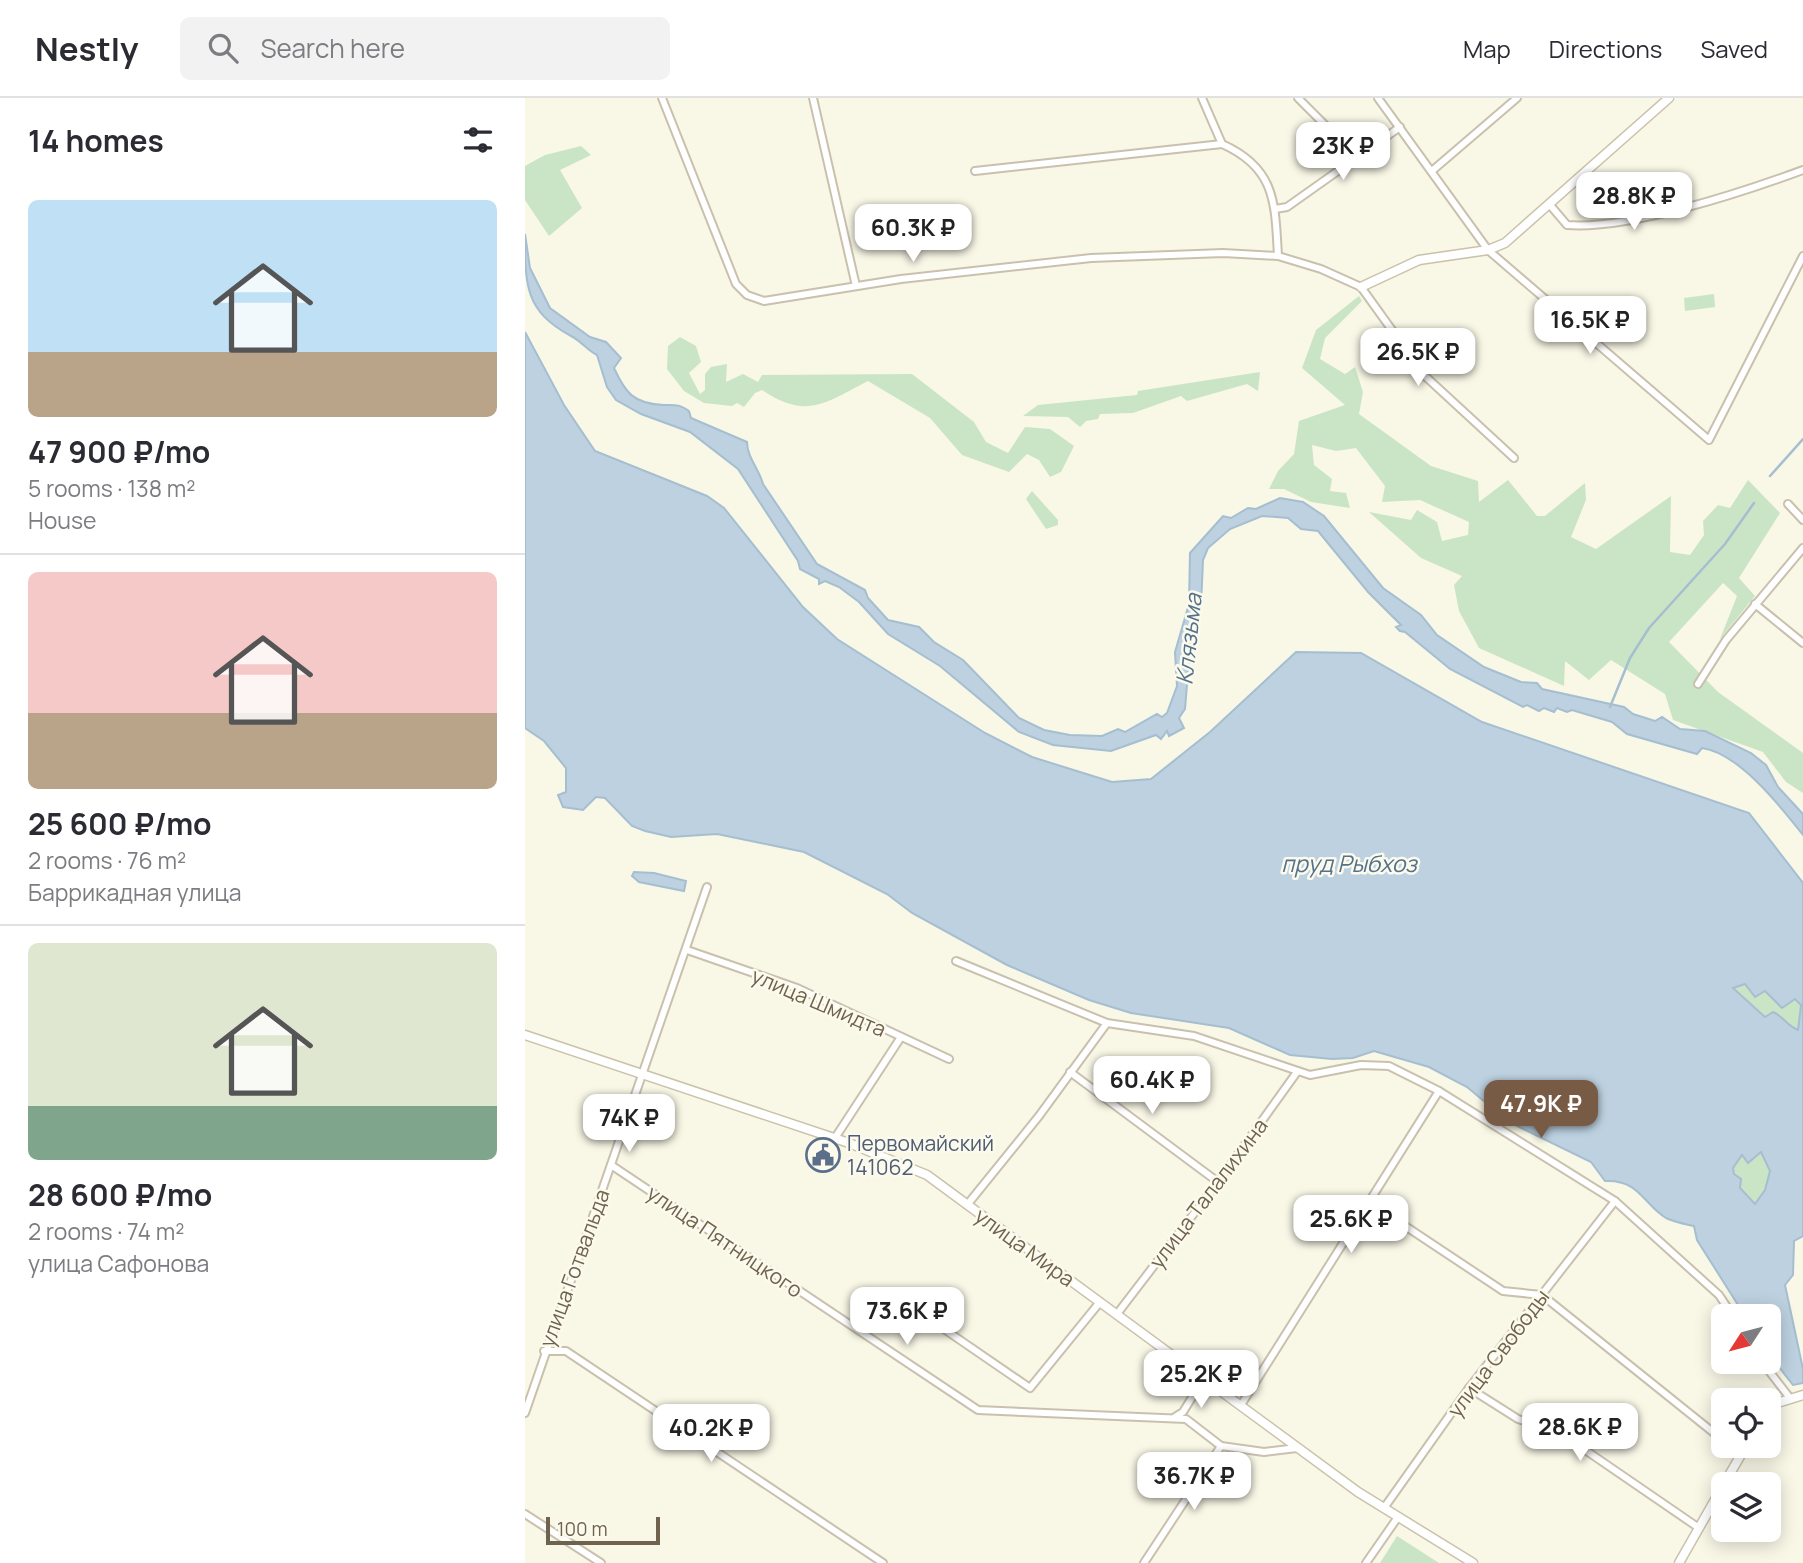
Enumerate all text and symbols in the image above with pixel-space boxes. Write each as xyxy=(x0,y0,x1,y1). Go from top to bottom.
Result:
search box xyxy=(180,17,670,80)
text: Nestly xyxy=(35,26,138,71)
icon: search xyxy=(204,29,242,67)
text: Search here xyxy=(260,30,405,66)
text: Map xyxy=(1463,32,1511,65)
text: Directions xyxy=(1549,32,1662,65)
text: Saved xyxy=(1700,32,1768,65)
text: 14 homes xyxy=(28,120,164,161)
icon: filters xyxy=(459,121,497,159)
pin: 23K ₽ xyxy=(1294,122,1392,182)
text: 23K ₽ xyxy=(1312,129,1374,161)
pin: 28.8K ₽ xyxy=(1569,172,1699,232)
text: 28.8K ₽ xyxy=(1592,179,1676,211)
pin: 60.3K ₽ xyxy=(848,204,978,264)
text: 60.3K ₽ xyxy=(871,211,955,243)
icon: home xyxy=(200,245,326,371)
pin: 16.5K ₽ xyxy=(1525,296,1655,356)
text: 16.5K ₽ xyxy=(1550,303,1630,335)
pin: 26.5K ₽ xyxy=(1353,328,1483,388)
text: 26.5K ₽ xyxy=(1376,335,1460,367)
text: 47 900 ₽/mo xyxy=(28,431,210,472)
text: 5 rooms · 138 m² xyxy=(28,472,195,504)
text: House xyxy=(28,504,97,536)
water label: Клязьма xyxy=(1167,591,1209,686)
icon: home xyxy=(200,617,326,743)
text: 25 600 ₽/mo xyxy=(28,803,211,844)
text: 2 rooms · 76 m² xyxy=(28,844,186,876)
water label: пруд Рыбхоз xyxy=(1281,847,1418,879)
text: Баррикадная улица xyxy=(28,876,242,908)
street label: улица Шмидта xyxy=(747,961,891,1043)
icon: home xyxy=(200,988,326,1114)
pin: 60.4K ₽ xyxy=(1087,1056,1217,1116)
text: 60.4K ₽ xyxy=(1109,1063,1195,1095)
pin: 47.9K ₽ xyxy=(1476,1080,1606,1140)
text: 47.9K ₽ xyxy=(1500,1087,1582,1119)
pin: 74K ₽ xyxy=(580,1094,678,1154)
text: 74K ₽ xyxy=(599,1101,659,1133)
street label: улица Талалихина xyxy=(1142,1112,1274,1274)
place label: Первомайский 141062 xyxy=(847,1129,994,1181)
public building icon: Первомайский 141062 xyxy=(804,1136,842,1174)
text: 28 600 ₽/mo xyxy=(28,1174,212,1215)
street label: улица Пятницкого xyxy=(642,1178,808,1304)
street label: улица Готвальда xyxy=(532,1185,616,1351)
pin: 25.6K ₽ xyxy=(1286,1196,1416,1255)
street label: улица Мира xyxy=(969,1201,1081,1293)
text: 25.6K ₽ xyxy=(1309,1202,1393,1234)
text: 2 rooms · 74 m² xyxy=(28,1215,184,1247)
text: улица Сафонова xyxy=(28,1247,209,1279)
street label: улица Свободы xyxy=(1441,1283,1555,1423)
pin: 73.6K ₽ xyxy=(842,1288,972,1347)
text: 73.6K ₽ xyxy=(866,1294,948,1326)
north arrow xyxy=(1711,1304,1781,1374)
map controls xyxy=(1711,1304,1781,1542)
pin: 25.2K ₽ xyxy=(1136,1350,1266,1410)
text: 25.2K ₽ xyxy=(1160,1357,1242,1389)
button: locate xyxy=(1711,1388,1781,1458)
pin: 40.2K ₽ xyxy=(646,1404,776,1464)
pin: 28.6K ₽ xyxy=(1515,1404,1645,1463)
text: 28.6K ₽ xyxy=(1538,1410,1622,1442)
text: 40.2K ₽ xyxy=(669,1411,753,1443)
pin: 36.7K ₽ xyxy=(1129,1452,1259,1512)
text: 36.7K ₽ xyxy=(1153,1459,1235,1491)
button: layers xyxy=(1711,1472,1781,1542)
scale bar xyxy=(546,1514,660,1546)
text: 100 m xyxy=(557,1516,608,1542)

